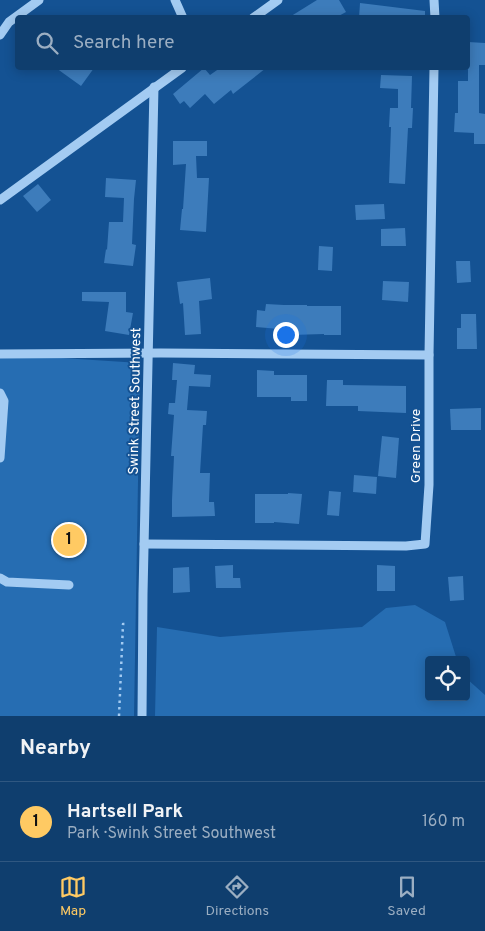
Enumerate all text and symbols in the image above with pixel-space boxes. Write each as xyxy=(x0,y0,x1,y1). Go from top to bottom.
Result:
search box xyxy=(15,15,470,70)
icon: search xyxy=(33,29,61,57)
text: Search here xyxy=(73,31,175,55)
your location xyxy=(273,322,299,348)
street label: Swink Street Southwest xyxy=(126,327,145,475)
street label: Green Drive xyxy=(408,409,425,483)
pin: 1 xyxy=(53,521,85,559)
map controls xyxy=(425,656,470,701)
button: locate xyxy=(425,656,470,701)
text: Nearby xyxy=(20,735,91,762)
text: Hartsell Park xyxy=(67,800,183,824)
text: 1 xyxy=(33,812,39,832)
text: 160 m xyxy=(422,812,465,832)
text: Park · Swink Street Southwest xyxy=(67,824,276,844)
tab: Map xyxy=(59,873,87,920)
tab: Directions xyxy=(205,873,269,920)
tab: Saved xyxy=(387,873,426,920)

